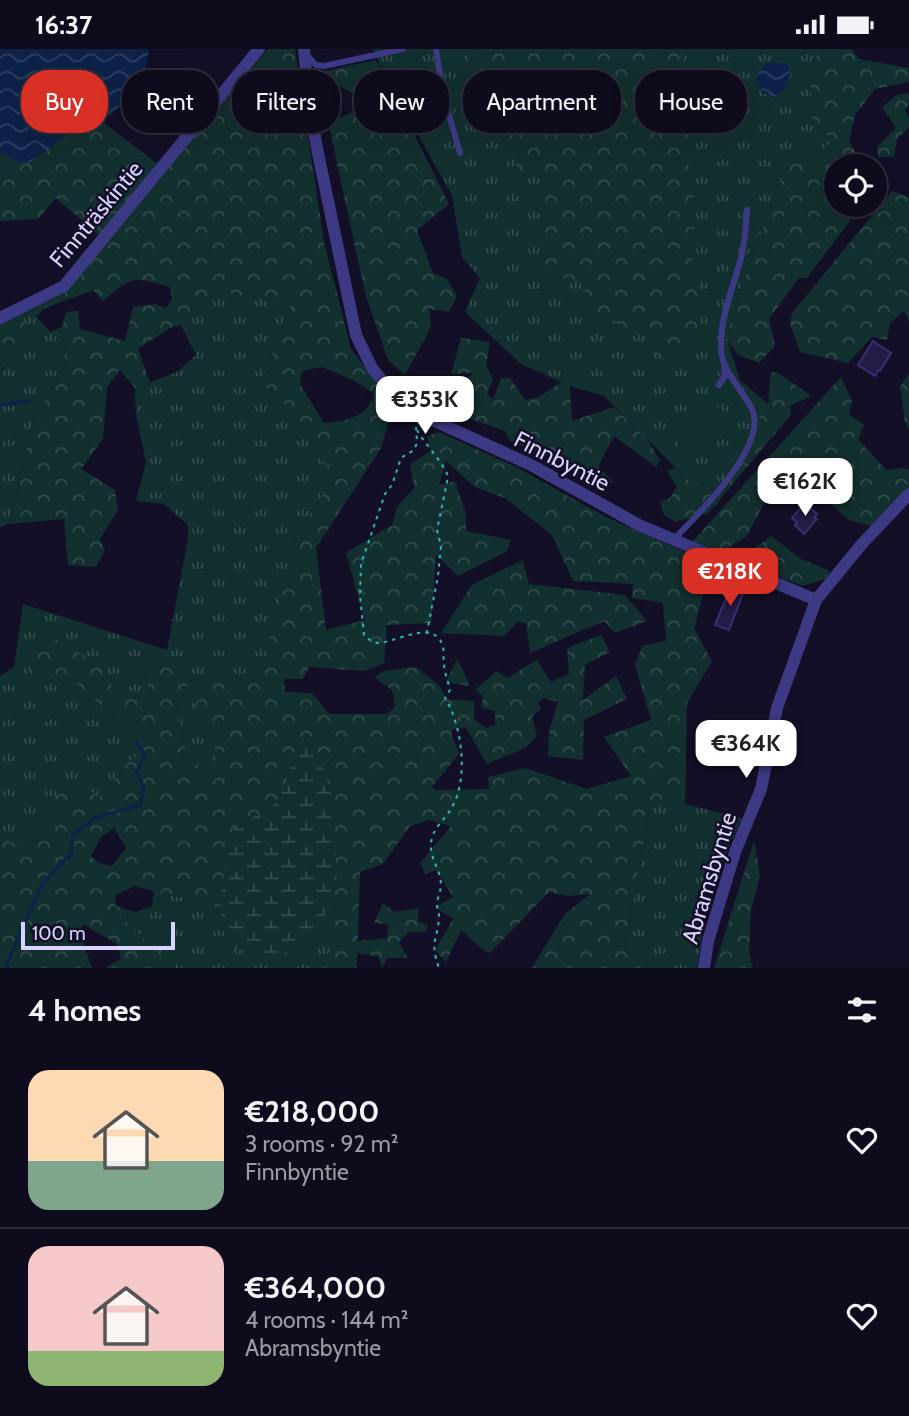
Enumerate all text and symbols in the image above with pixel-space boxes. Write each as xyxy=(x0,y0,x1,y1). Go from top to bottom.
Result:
text: 16:37 xyxy=(35,9,92,41)
chip: Buy xyxy=(21,70,108,133)
chip: Rent xyxy=(122,70,218,133)
chip: Filters xyxy=(232,70,340,133)
chip: New xyxy=(354,70,449,133)
chip: Apartment xyxy=(463,70,621,133)
chip: House xyxy=(635,70,747,133)
map controls xyxy=(824,154,887,217)
button: locate xyxy=(824,154,887,217)
street label: Finnträskintie xyxy=(44,155,149,273)
pin: €353K xyxy=(376,377,474,436)
text: €353K xyxy=(392,385,458,413)
street label: Finnbyntie xyxy=(509,425,615,497)
pin: €162K xyxy=(756,459,854,518)
text: €162K xyxy=(774,467,836,495)
pin: €218K xyxy=(681,549,779,608)
text: €218K xyxy=(698,557,762,585)
pin: €364K xyxy=(697,721,795,780)
text: €364K xyxy=(712,729,780,757)
street label: Abramsbyntie xyxy=(676,809,742,947)
scale bar xyxy=(21,919,175,951)
text: 100 m xyxy=(32,922,86,945)
icon: filters xyxy=(843,991,881,1029)
text: 4 homes xyxy=(28,992,141,1029)
text: €218,000 xyxy=(245,1093,380,1130)
icon: home xyxy=(84,1098,168,1182)
icon: heart xyxy=(843,1121,881,1159)
text: 3 rooms · 92 m² xyxy=(245,1130,399,1158)
text: Finnbyntie xyxy=(245,1158,349,1186)
text: €364,000 xyxy=(245,1269,386,1306)
icon: home xyxy=(84,1274,168,1358)
icon: heart xyxy=(843,1297,881,1335)
text: 4 rooms · 144 m² xyxy=(245,1306,408,1334)
text: Abramsbyntie xyxy=(245,1334,381,1362)

